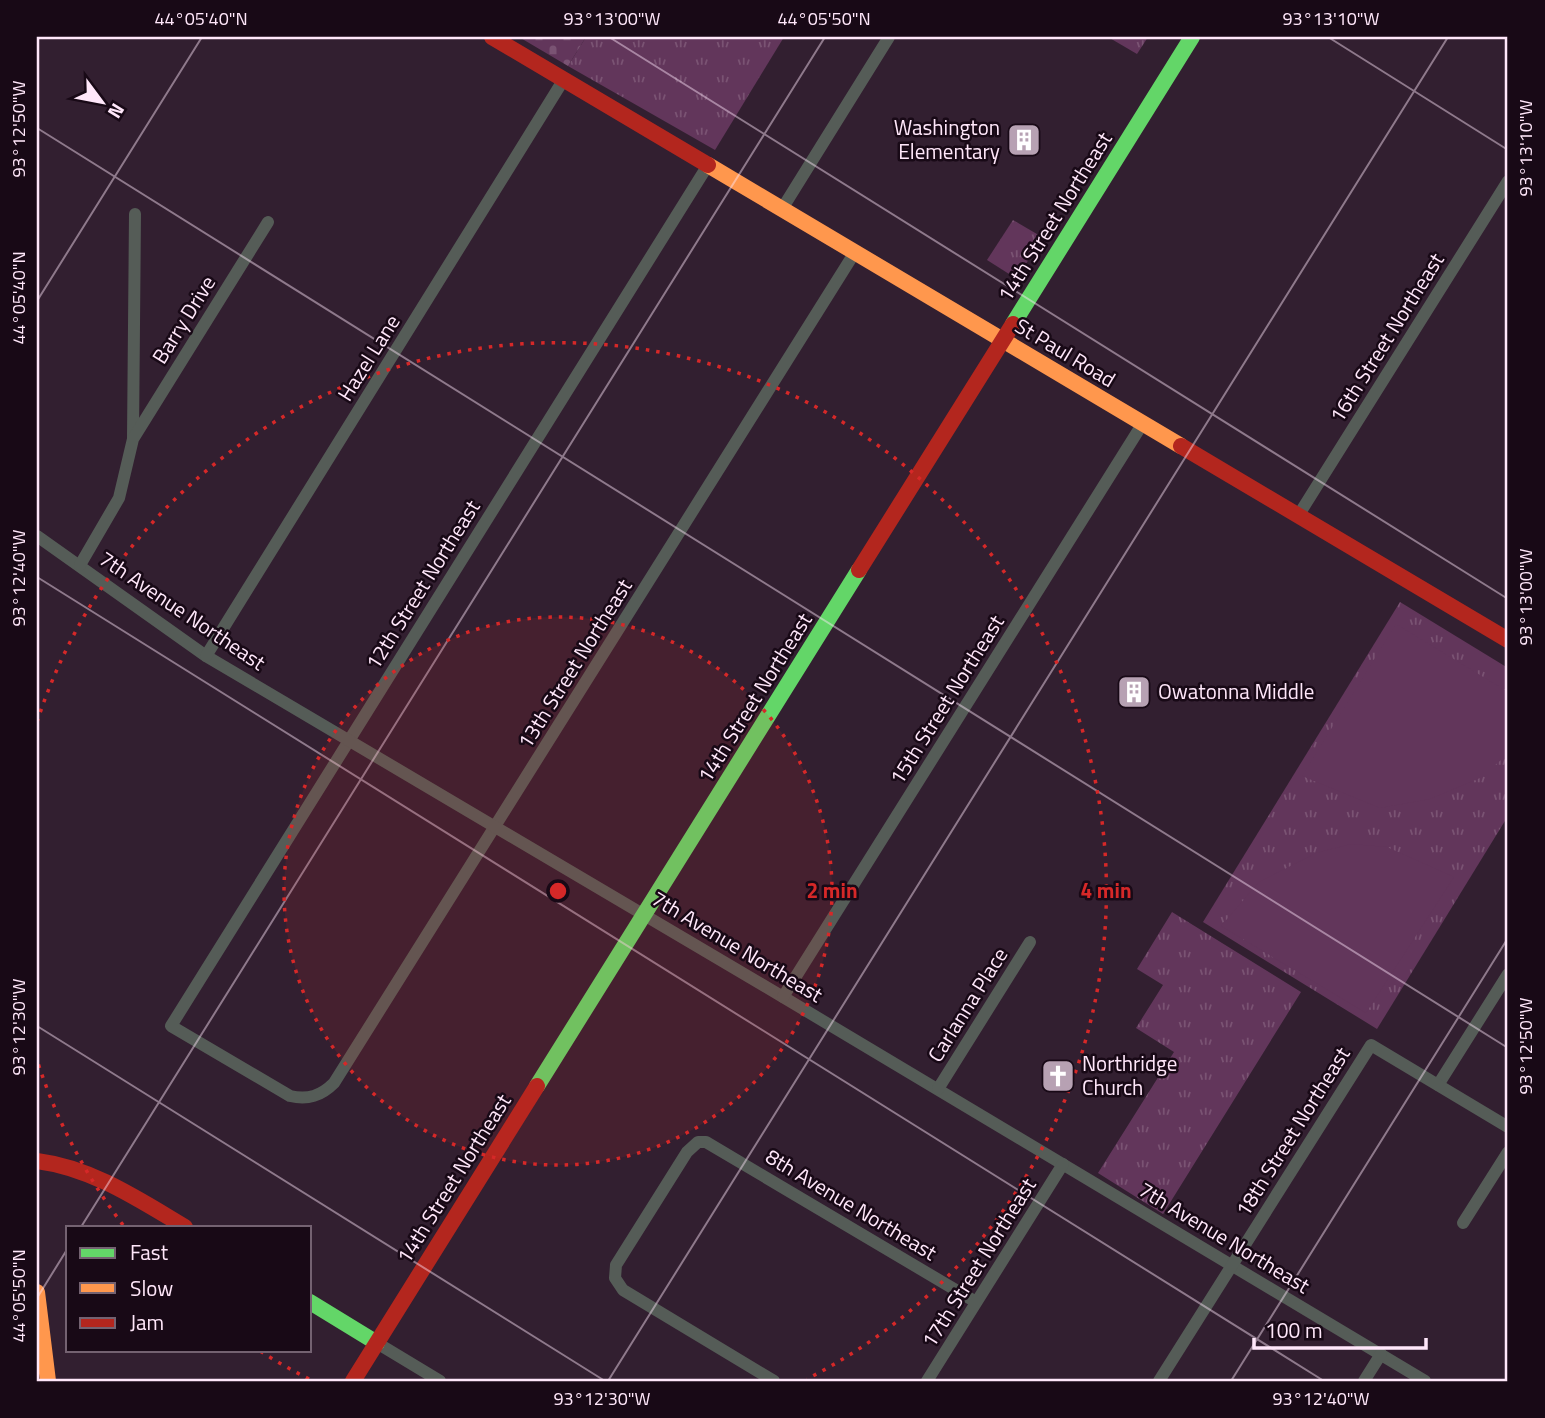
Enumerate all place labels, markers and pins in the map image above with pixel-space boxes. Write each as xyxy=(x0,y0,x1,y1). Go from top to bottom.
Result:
place label: Washington Elementary xyxy=(894,111,1000,167)
building icon: Washington Elementary xyxy=(1005,121,1043,159)
building icon: Owatonna Middle xyxy=(1115,673,1153,711)
place label: Owatonna Middle xyxy=(1158,675,1314,707)
centre of rings xyxy=(546,879,570,903)
place label: Northridge Church xyxy=(1082,1047,1177,1103)
church icon: Northridge Church xyxy=(1039,1057,1077,1095)

